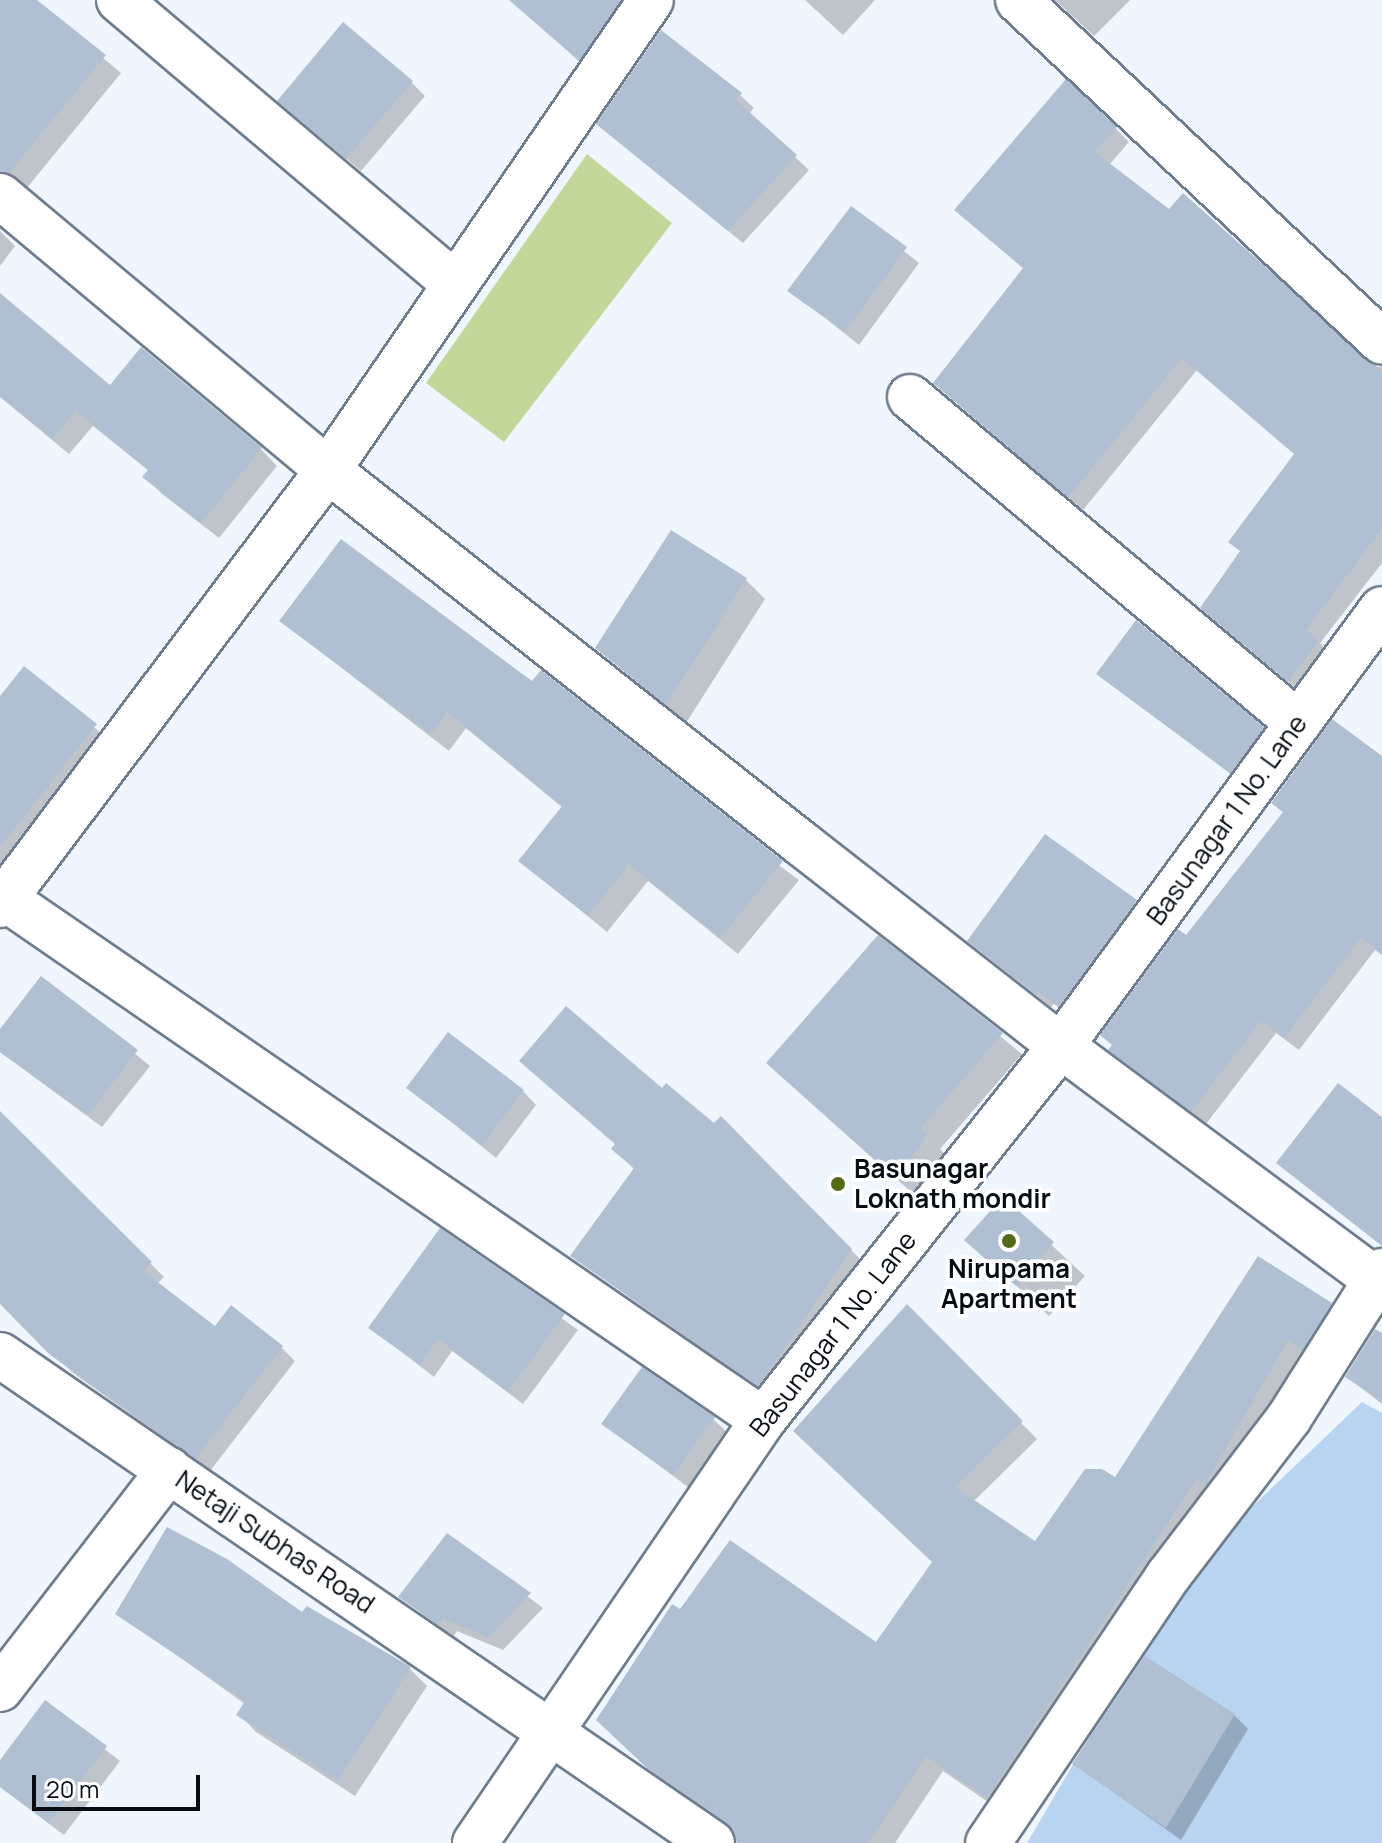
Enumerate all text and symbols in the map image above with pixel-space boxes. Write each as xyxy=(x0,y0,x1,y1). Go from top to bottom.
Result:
street label: Basunagar 1 No. Lane xyxy=(1140,709,1314,931)
place label: Basunagar Loknath mondir xyxy=(854,1153,1051,1214)
marker: Basunagar Loknath mondir xyxy=(829,1175,847,1193)
street label: Basunagar 1 No. Lane xyxy=(743,1225,923,1443)
marker: Nirupama Apartment xyxy=(1000,1232,1018,1250)
place label: Nirupama Apartment xyxy=(941,1253,1077,1314)
street label: Netaji Subhas Road xyxy=(170,1464,380,1620)
scale bar xyxy=(36,1759,204,1809)
text: 20 m xyxy=(46,1772,99,1805)

